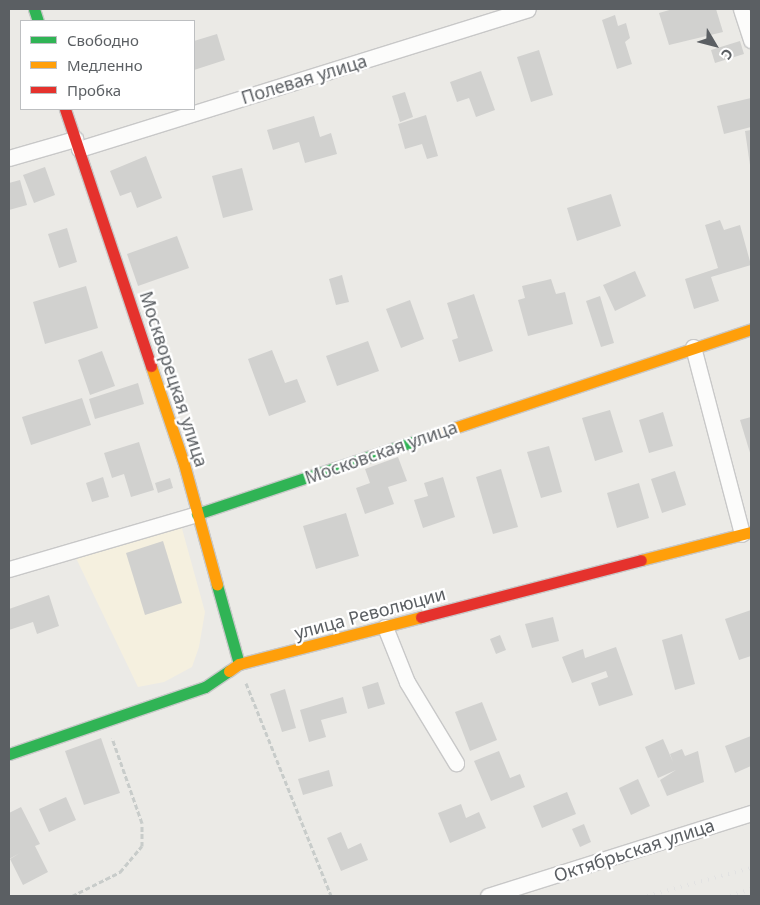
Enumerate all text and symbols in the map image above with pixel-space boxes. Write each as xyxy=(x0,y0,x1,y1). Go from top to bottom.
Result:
legend xyxy=(20,20,195,110)
north arrow xyxy=(690,20,740,70)
text: Свободно xyxy=(67,30,139,50)
text: С xyxy=(717,45,738,64)
street label: Полевая улица xyxy=(238,50,370,108)
text: Медленно xyxy=(67,55,143,75)
text: Пробка xyxy=(67,80,121,100)
street label: Москворецкая улица xyxy=(135,288,213,470)
street label: Московская улица xyxy=(302,416,460,488)
street label: улица Революции xyxy=(292,582,448,644)
street label: Октябрьская улица xyxy=(551,814,717,886)

